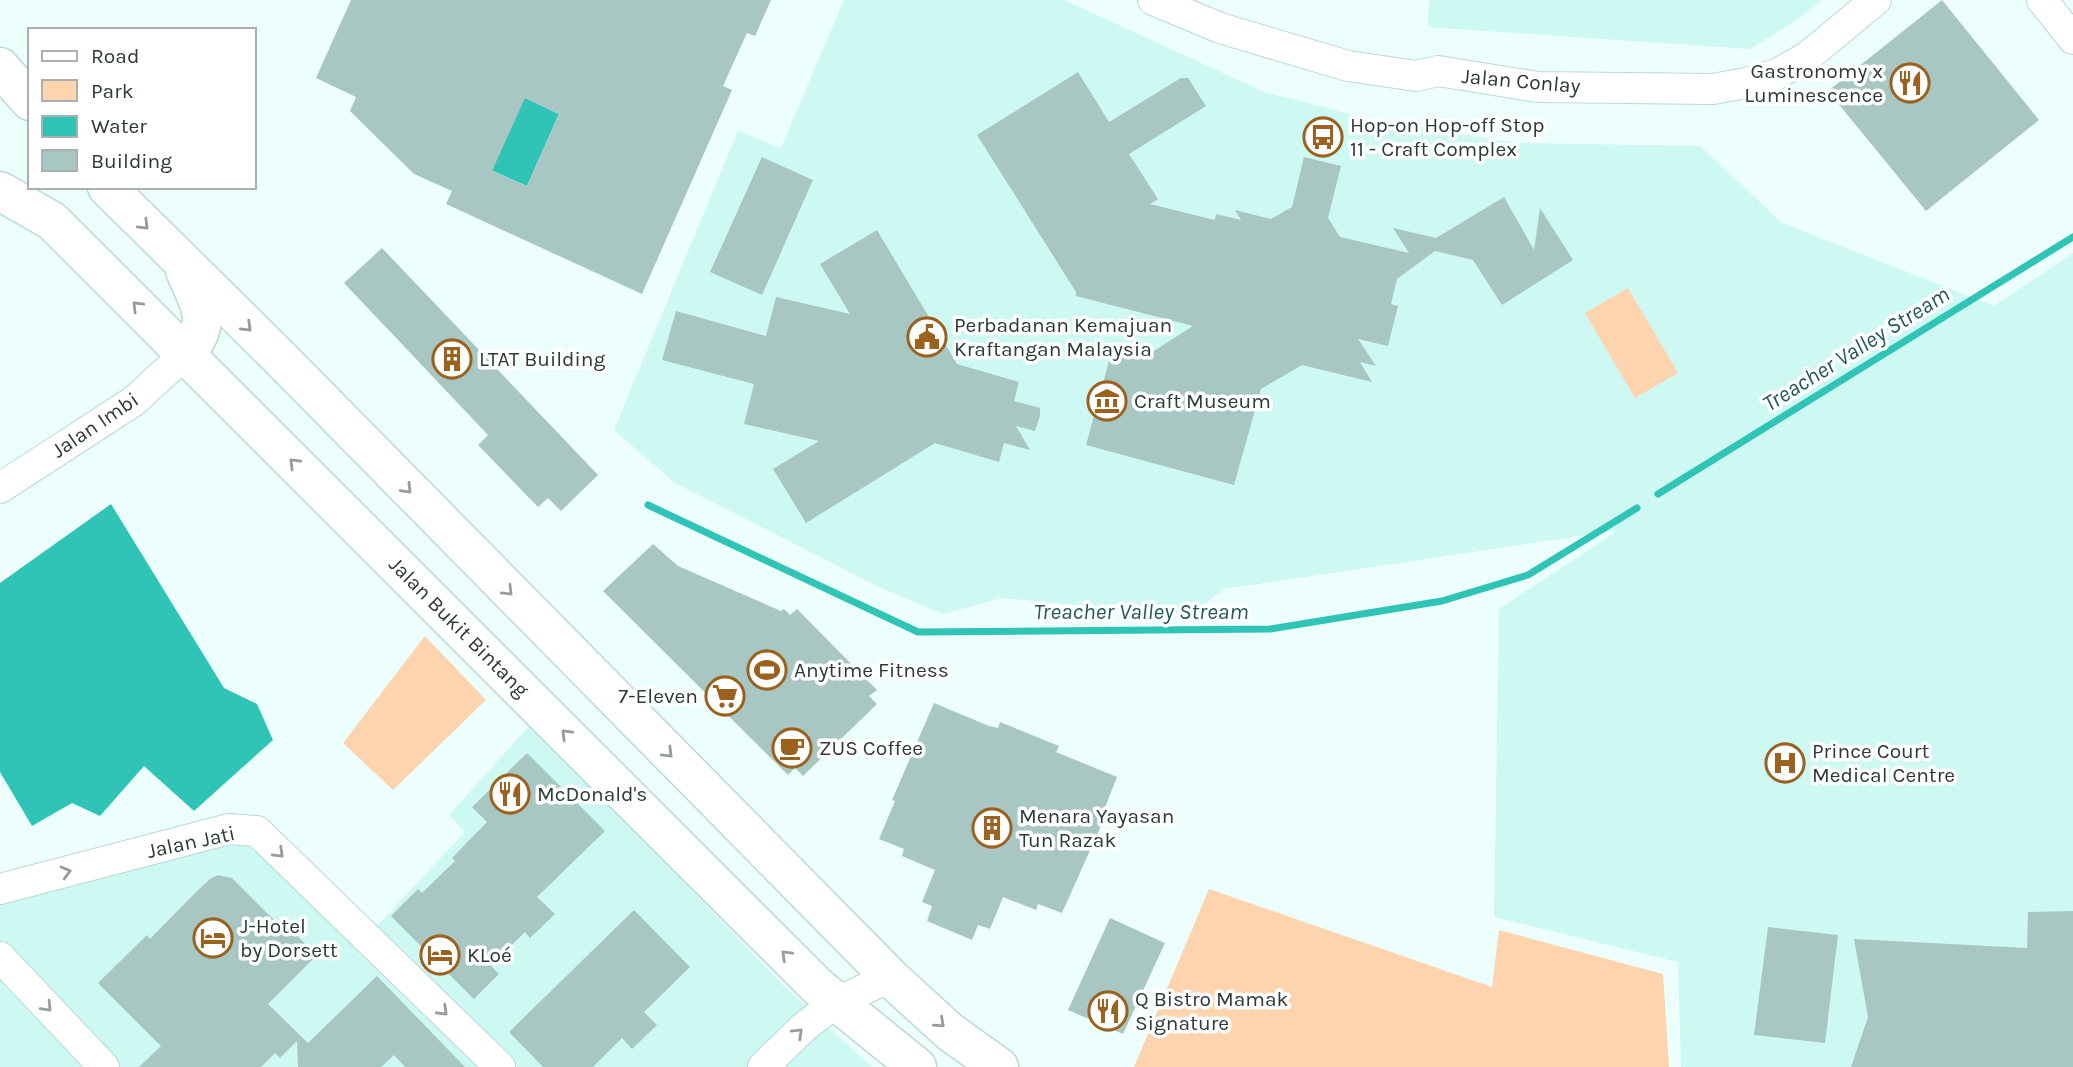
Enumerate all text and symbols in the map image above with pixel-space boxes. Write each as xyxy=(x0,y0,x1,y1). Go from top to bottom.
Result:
legend xyxy=(28,28,256,189)
text: Road xyxy=(91,44,139,68)
place label: Gastronomy x Luminescence xyxy=(1744,59,1883,107)
restaurant icon: Gastronomy x Luminescence xyxy=(1889,62,1931,104)
street label: Jalan Conlay xyxy=(1460,64,1582,98)
text: Park xyxy=(91,79,134,103)
place label: Hop-on Hop-off Stop 11 - Craft Complex xyxy=(1350,113,1545,161)
text: Water xyxy=(91,114,147,138)
bus stop icon: Hop-on Hop-off Stop 11 - Craft Complex xyxy=(1302,116,1344,158)
text: Building xyxy=(91,149,172,173)
one-way arrow xyxy=(136,216,149,229)
water label: Treacher Valley Stream xyxy=(1758,281,1954,417)
one-way arrow xyxy=(132,301,145,314)
place label: Perbadanan Kemajuan Kraftangan Malaysia xyxy=(954,313,1172,361)
public building icon: Perbadanan Kemajuan Kraftangan Malaysia xyxy=(906,316,948,358)
one-way arrow xyxy=(239,319,252,332)
building icon: LTAT Building xyxy=(431,338,473,380)
place label: LTAT Building xyxy=(479,347,605,371)
museum icon: Craft Museum xyxy=(1086,380,1128,422)
street label: Jalan Imbi xyxy=(47,387,143,463)
place label: Craft Museum xyxy=(1134,389,1271,413)
one-way arrow xyxy=(290,458,303,471)
one-way arrow xyxy=(399,480,412,493)
street label: Jalan Bukit Bintang xyxy=(384,552,534,702)
one-way arrow xyxy=(500,583,513,596)
water label: Treacher Valley Stream xyxy=(1033,598,1249,625)
sports icon: Anytime Fitness xyxy=(746,649,788,691)
place label: Anytime Fitness xyxy=(794,658,949,682)
supermarket icon: 7-Eleven xyxy=(704,675,746,717)
place label: 7-Eleven xyxy=(618,684,698,708)
cafe icon: ZUS Coffee xyxy=(771,727,813,769)
one-way arrow xyxy=(562,730,575,743)
place label: ZUS Coffee xyxy=(819,736,923,760)
place label: Prince Court Medical Centre xyxy=(1812,739,1955,787)
hospital icon: Prince Court Medical Centre xyxy=(1764,742,1806,784)
one-way arrow xyxy=(660,745,673,758)
restaurant icon: McDonald's xyxy=(489,773,531,815)
place label: McDonald's xyxy=(537,782,647,806)
place label: Menara Yayasan Tun Razak xyxy=(1019,804,1174,852)
building icon: Menara Yayasan Tun Razak xyxy=(971,807,1013,849)
street label: Jalan Jati xyxy=(145,821,237,863)
one-way arrow xyxy=(271,844,284,857)
one-way arrow xyxy=(60,866,72,880)
place label: J-Hotel by Dorsett xyxy=(240,914,338,962)
hotel icon: J-Hotel by Dorsett xyxy=(192,917,234,959)
hotel icon: KLoé xyxy=(419,934,461,976)
place label: KLoé xyxy=(467,943,512,967)
one-way arrow xyxy=(782,950,795,963)
place label: Q Bistro Mamak Signature xyxy=(1135,987,1289,1035)
restaurant icon: Q Bistro Mamak Signature xyxy=(1087,990,1129,1032)
one-way arrow xyxy=(38,999,51,1012)
one-way arrow xyxy=(435,1002,448,1015)
one-way arrow xyxy=(932,1015,945,1027)
one-way arrow xyxy=(790,1029,803,1042)

